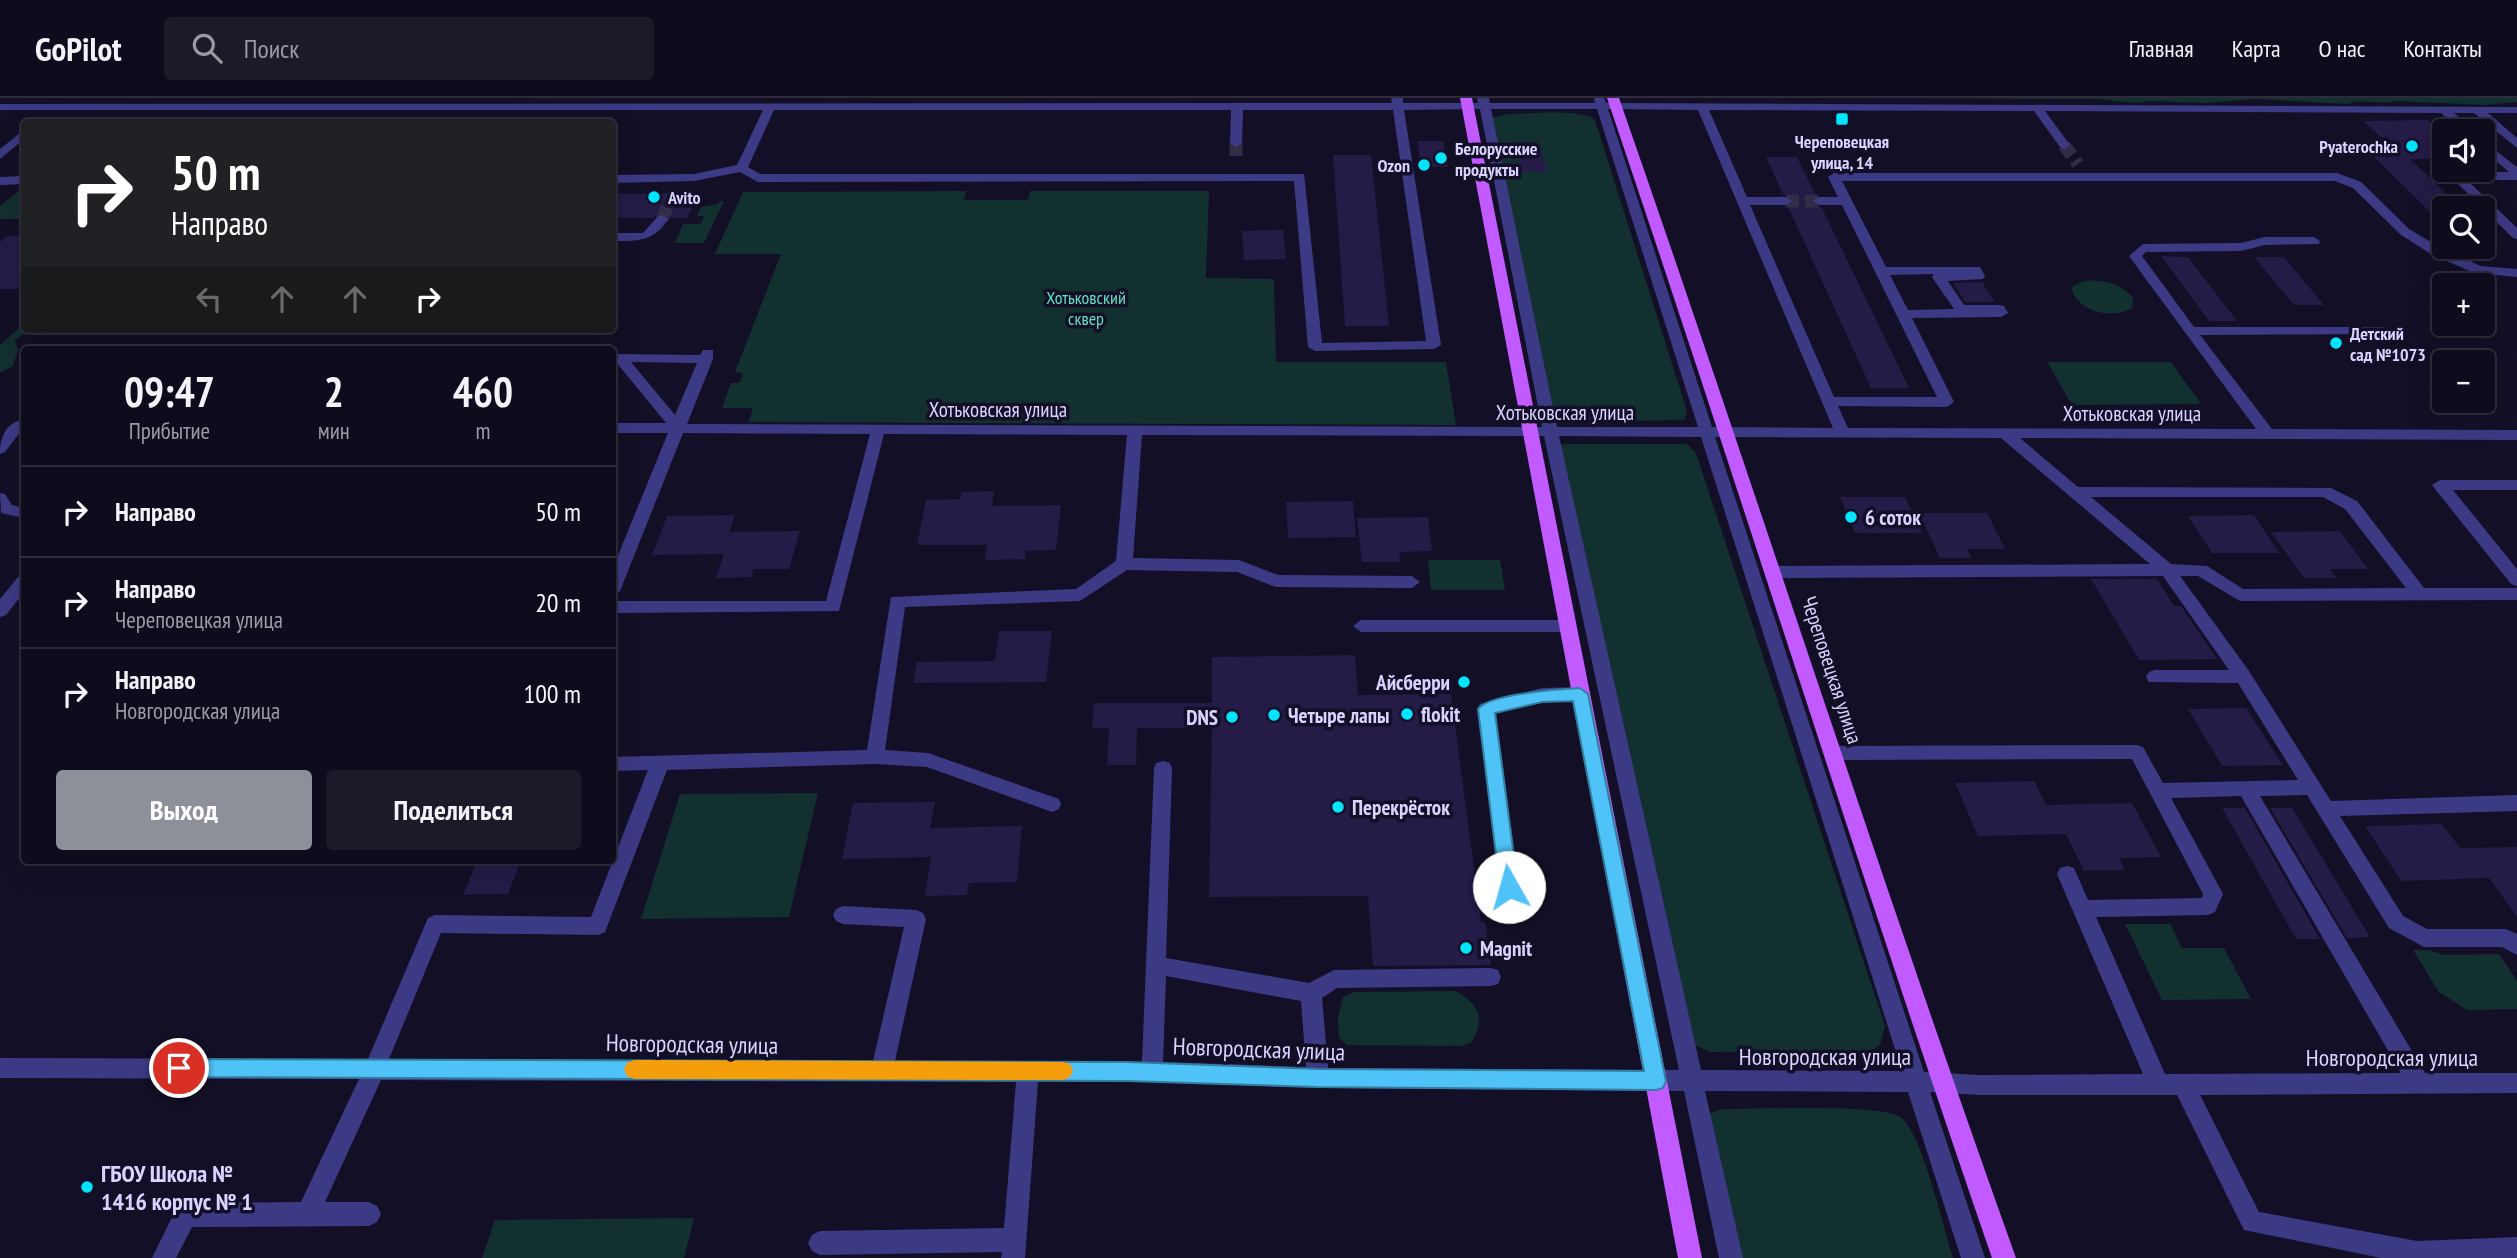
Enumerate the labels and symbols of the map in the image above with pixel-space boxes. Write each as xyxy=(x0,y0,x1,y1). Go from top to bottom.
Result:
marker: Череповецкая улица, 14 xyxy=(1834,111,1850,127)
place label: Череповецкая улица, 14 xyxy=(1795,130,1889,174)
place label: Pyaterochka xyxy=(2319,135,2398,158)
place label: Белорусские продукты xyxy=(1455,137,1538,181)
marker: Pyaterochka xyxy=(2404,138,2420,154)
marker: Белорусские продукты xyxy=(1433,150,1449,166)
place label: Ozon xyxy=(1377,154,1410,177)
marker: Ozon xyxy=(1416,157,1432,173)
place label: Avito xyxy=(667,186,701,209)
marker: Avito xyxy=(646,189,662,205)
park label: Хотьковский сквер xyxy=(1046,286,1126,330)
place label: Детский сад №1073 xyxy=(2350,322,2426,366)
marker: Детский сад №1073 xyxy=(2328,335,2344,351)
street label: Хотьковская улица xyxy=(929,396,1067,423)
street label: Хотьковская улица xyxy=(1496,399,1634,426)
street label: Хотьковская улица xyxy=(2063,400,2201,427)
place label: 6 соток xyxy=(1865,504,1921,531)
marker: 6 соток xyxy=(1843,509,1859,525)
street label: Череповецкая улица xyxy=(1795,593,1869,747)
place label: Айсберри xyxy=(1375,669,1450,696)
marker: Айсберри xyxy=(1456,674,1472,690)
place label: flokit xyxy=(1421,701,1460,728)
place label: Четыре лапы xyxy=(1288,702,1389,729)
place label: DNS xyxy=(1186,704,1218,731)
marker: flokit xyxy=(1399,706,1415,722)
marker: Четыре лапы xyxy=(1266,707,1282,723)
marker: DNS xyxy=(1224,709,1240,725)
place label: Перекрёсток xyxy=(1352,794,1450,821)
marker: Перекрёсток xyxy=(1330,799,1346,815)
position arrow xyxy=(1472,850,1546,924)
place label: Magnit xyxy=(1480,935,1532,962)
marker: Magnit xyxy=(1458,940,1474,956)
street label: Новгородская улица xyxy=(606,1027,778,1061)
street label: Новгородская улица xyxy=(1172,1031,1346,1067)
pin xyxy=(149,1038,209,1098)
street label: Новгородская улица xyxy=(1739,1041,1911,1072)
street label: Новгородская улица xyxy=(2306,1042,2478,1073)
place label: ГБОУ Школа № 1416 корпус № 1 xyxy=(101,1158,253,1217)
marker: ГБОУ Школа № 1416 корпус № 1 xyxy=(79,1179,95,1195)

